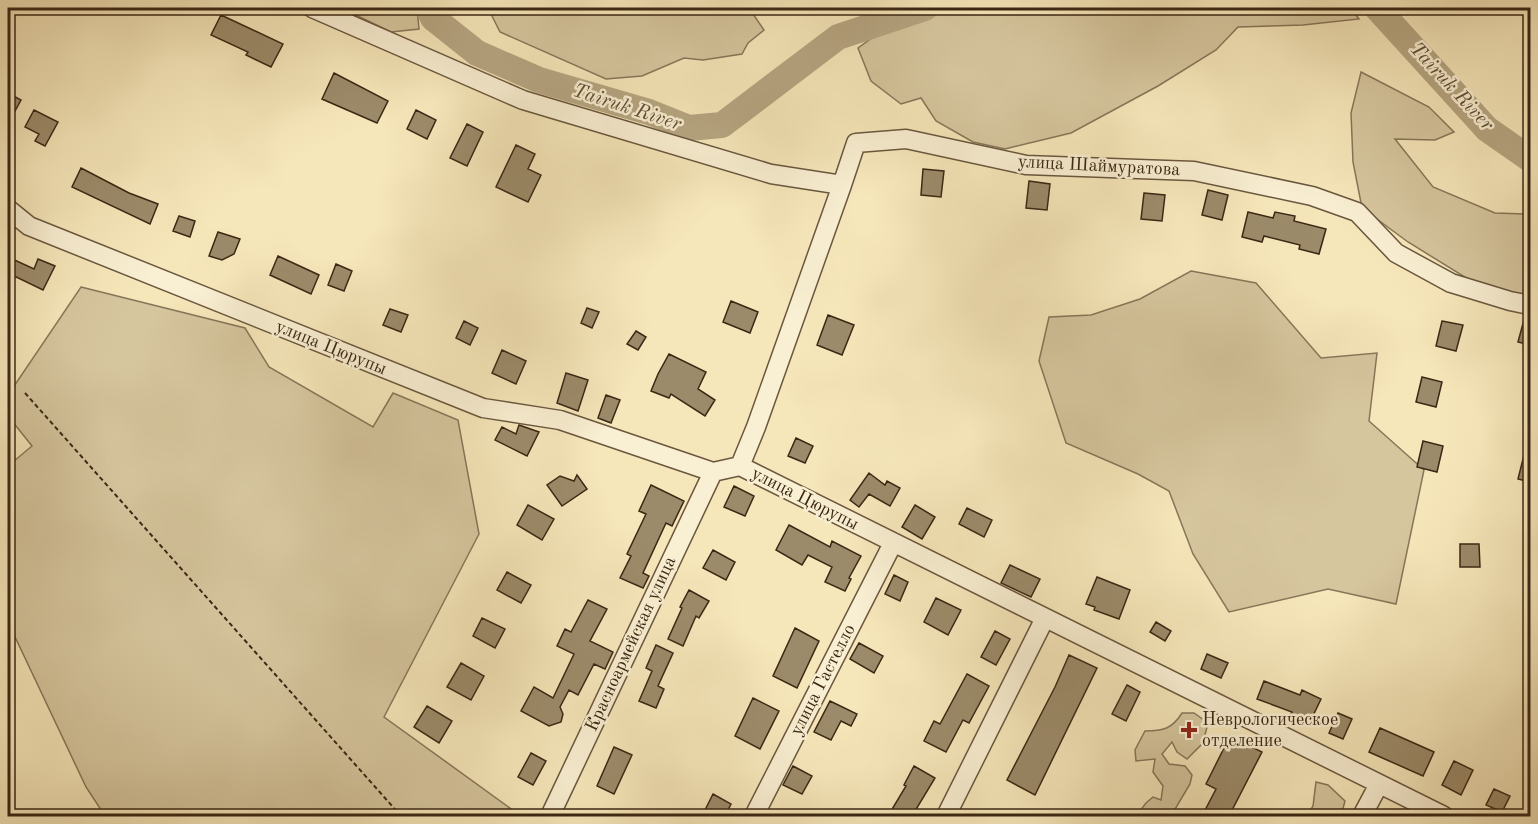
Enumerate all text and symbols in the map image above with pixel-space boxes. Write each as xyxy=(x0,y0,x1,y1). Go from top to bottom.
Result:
water label: Tairuk River xyxy=(1405,39,1497,135)
water label: Tairuk River xyxy=(570,81,684,135)
street label: улица Шаймуратова xyxy=(1017,153,1181,179)
street label: улица Цюрупы xyxy=(273,318,389,378)
street label: улица Цюрупы xyxy=(749,464,862,534)
street label: Красноармейская улица xyxy=(583,554,680,734)
street label: улица Гастелло xyxy=(787,621,859,739)
place label: Неврологическое отделение xyxy=(1202,711,1338,750)
marker: Неврологическое отделение xyxy=(1180,721,1198,739)

